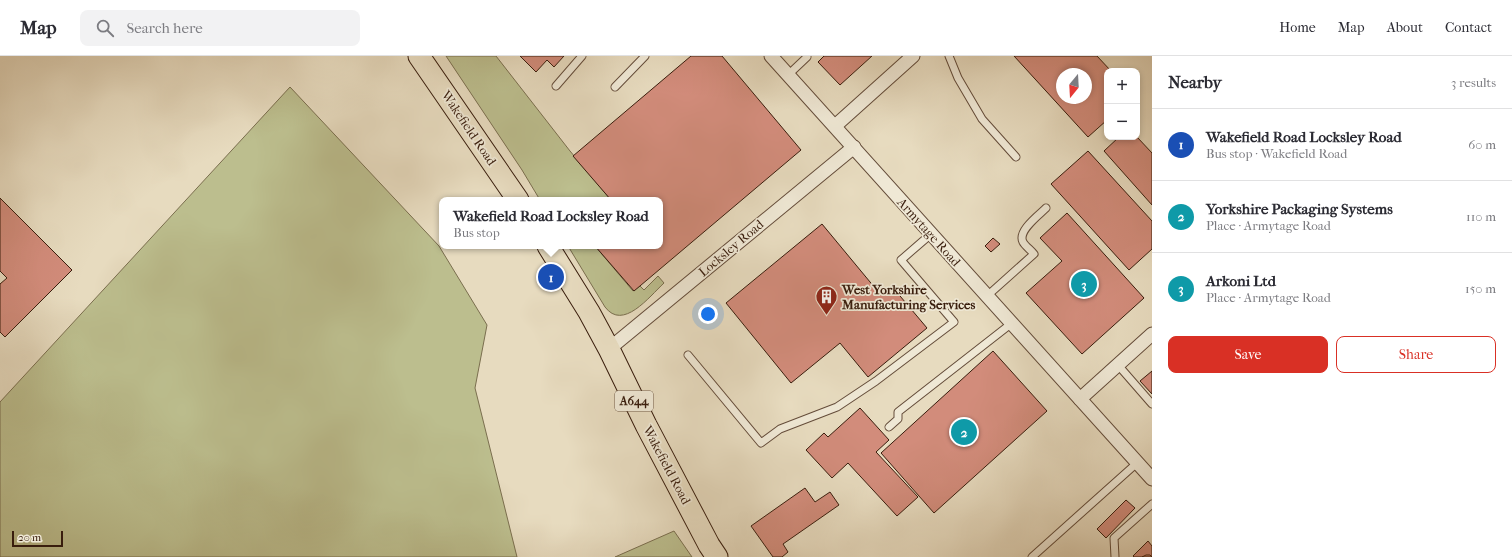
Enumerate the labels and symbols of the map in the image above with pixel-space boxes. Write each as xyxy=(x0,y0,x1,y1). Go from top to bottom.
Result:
north arrow xyxy=(1056,68,1092,104)
street label: Wakefield Road xyxy=(438,87,500,169)
street label: Armytage Road xyxy=(894,194,964,270)
street label: Locksley Road xyxy=(696,216,767,279)
pin: 1 xyxy=(538,262,564,292)
pin: 3 xyxy=(1071,269,1097,299)
place label: West Yorkshire Manufacturing Services xyxy=(841,282,975,313)
building icon: West Yorkshire Manufacturing Services xyxy=(813,283,839,316)
your location xyxy=(698,304,718,324)
road number: A644 xyxy=(615,391,653,411)
pin: 2 xyxy=(951,417,977,447)
street label: Wakefield Road xyxy=(640,422,694,508)
scale bar xyxy=(12,529,63,548)

